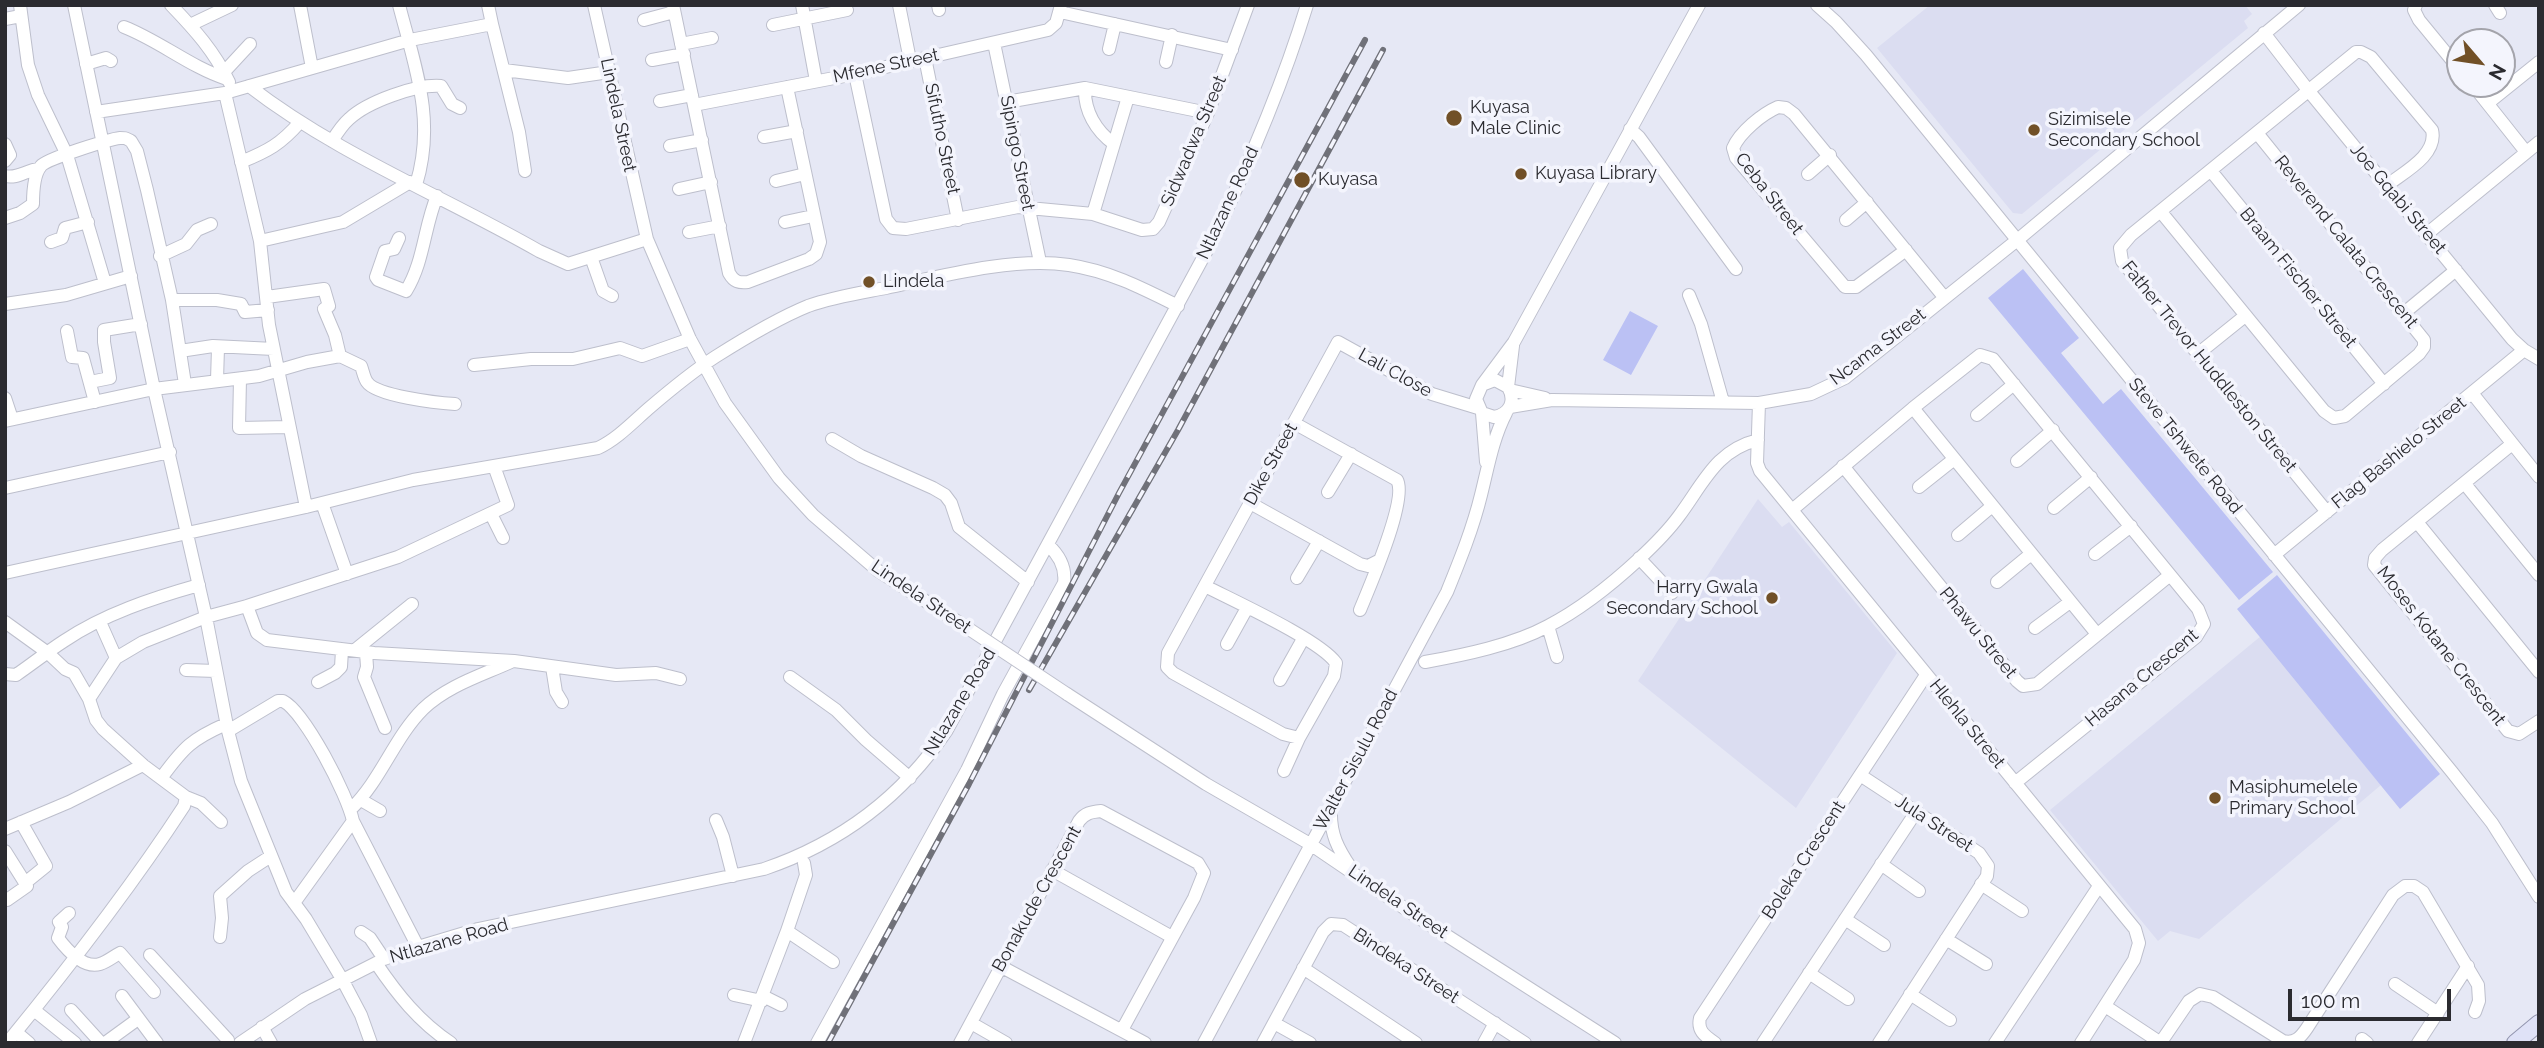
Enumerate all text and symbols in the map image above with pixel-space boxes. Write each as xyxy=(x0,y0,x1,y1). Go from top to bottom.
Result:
north arrow xyxy=(2446,28,2516,98)
street label: Mfene Street xyxy=(831,44,941,88)
street label: Lindela Street xyxy=(595,56,641,174)
text: N xyxy=(2484,61,2511,84)
street label: Sidwadwa Street xyxy=(1157,72,1231,210)
street label: Sifutho Street xyxy=(920,81,964,197)
street label: Sipingo Street xyxy=(995,94,1039,212)
place label: Kuyasa Male Clinic xyxy=(1470,97,1561,140)
marker: Kuyasa Male Clinic xyxy=(1444,108,1464,128)
place label: Sizimisele Secondary School xyxy=(2048,109,2200,152)
marker: Sizimisele Secondary School xyxy=(2026,122,2042,138)
street label: Joe Gqabi Street xyxy=(2345,139,2451,259)
street label: Ntlazane Road xyxy=(1192,143,1264,263)
street label: Ceba Street xyxy=(1730,149,1808,239)
street label: Reverend Calata Crescent xyxy=(2270,151,2422,333)
place label: Kuyasa Library xyxy=(1535,163,1657,185)
marker: Kuyasa Library xyxy=(1513,166,1529,182)
place label: Kuyasa xyxy=(1318,169,1378,191)
marker: Kuyasa xyxy=(1292,170,1312,190)
street label: Braam Fischer Street xyxy=(2235,204,2361,352)
street label: Father Trevor Huddleston Street xyxy=(2117,257,2301,477)
place label: Lindela xyxy=(883,271,944,293)
marker: Lindela xyxy=(861,274,877,290)
street label: Ncama Street xyxy=(1826,304,1930,390)
street label: Lali Close xyxy=(1354,344,1436,402)
street label: Steve Tshwete Road xyxy=(2124,374,2246,518)
street label: Flag Bashielo Street xyxy=(2327,392,2471,514)
street label: Dike Street xyxy=(1240,419,1302,509)
street label: Lindela Street xyxy=(867,556,975,638)
street label: Moses Kotane Crescent xyxy=(2372,562,2510,730)
place label: Harry Gwala Secondary School xyxy=(1606,577,1758,620)
street label: Phawu Street xyxy=(1935,583,2021,683)
marker: Harry Gwala Secondary School xyxy=(1764,590,1780,606)
street label: Hasana Crescent xyxy=(2081,624,2203,732)
street label: Ntlazane Road xyxy=(919,644,1001,760)
street label: Hlehla Street xyxy=(1924,675,2010,773)
street label: Walter Sisulu Road xyxy=(1309,685,1403,835)
place label: Masiphumelele Primary School xyxy=(2229,777,2357,820)
marker: Masiphumelele Primary School xyxy=(2207,790,2223,806)
street label: Jula Street xyxy=(1891,791,1977,857)
street label: Boleka Crescent xyxy=(1758,797,1850,923)
street label: Bonakude Crescent xyxy=(988,822,1086,976)
street label: Lindela Street xyxy=(1344,861,1452,943)
street label: Ntlazane Road xyxy=(387,914,511,968)
street label: Bindeka Street xyxy=(1349,924,1463,1008)
scale bar xyxy=(2292,974,2455,1018)
text: 100 m xyxy=(2301,988,2360,1013)

